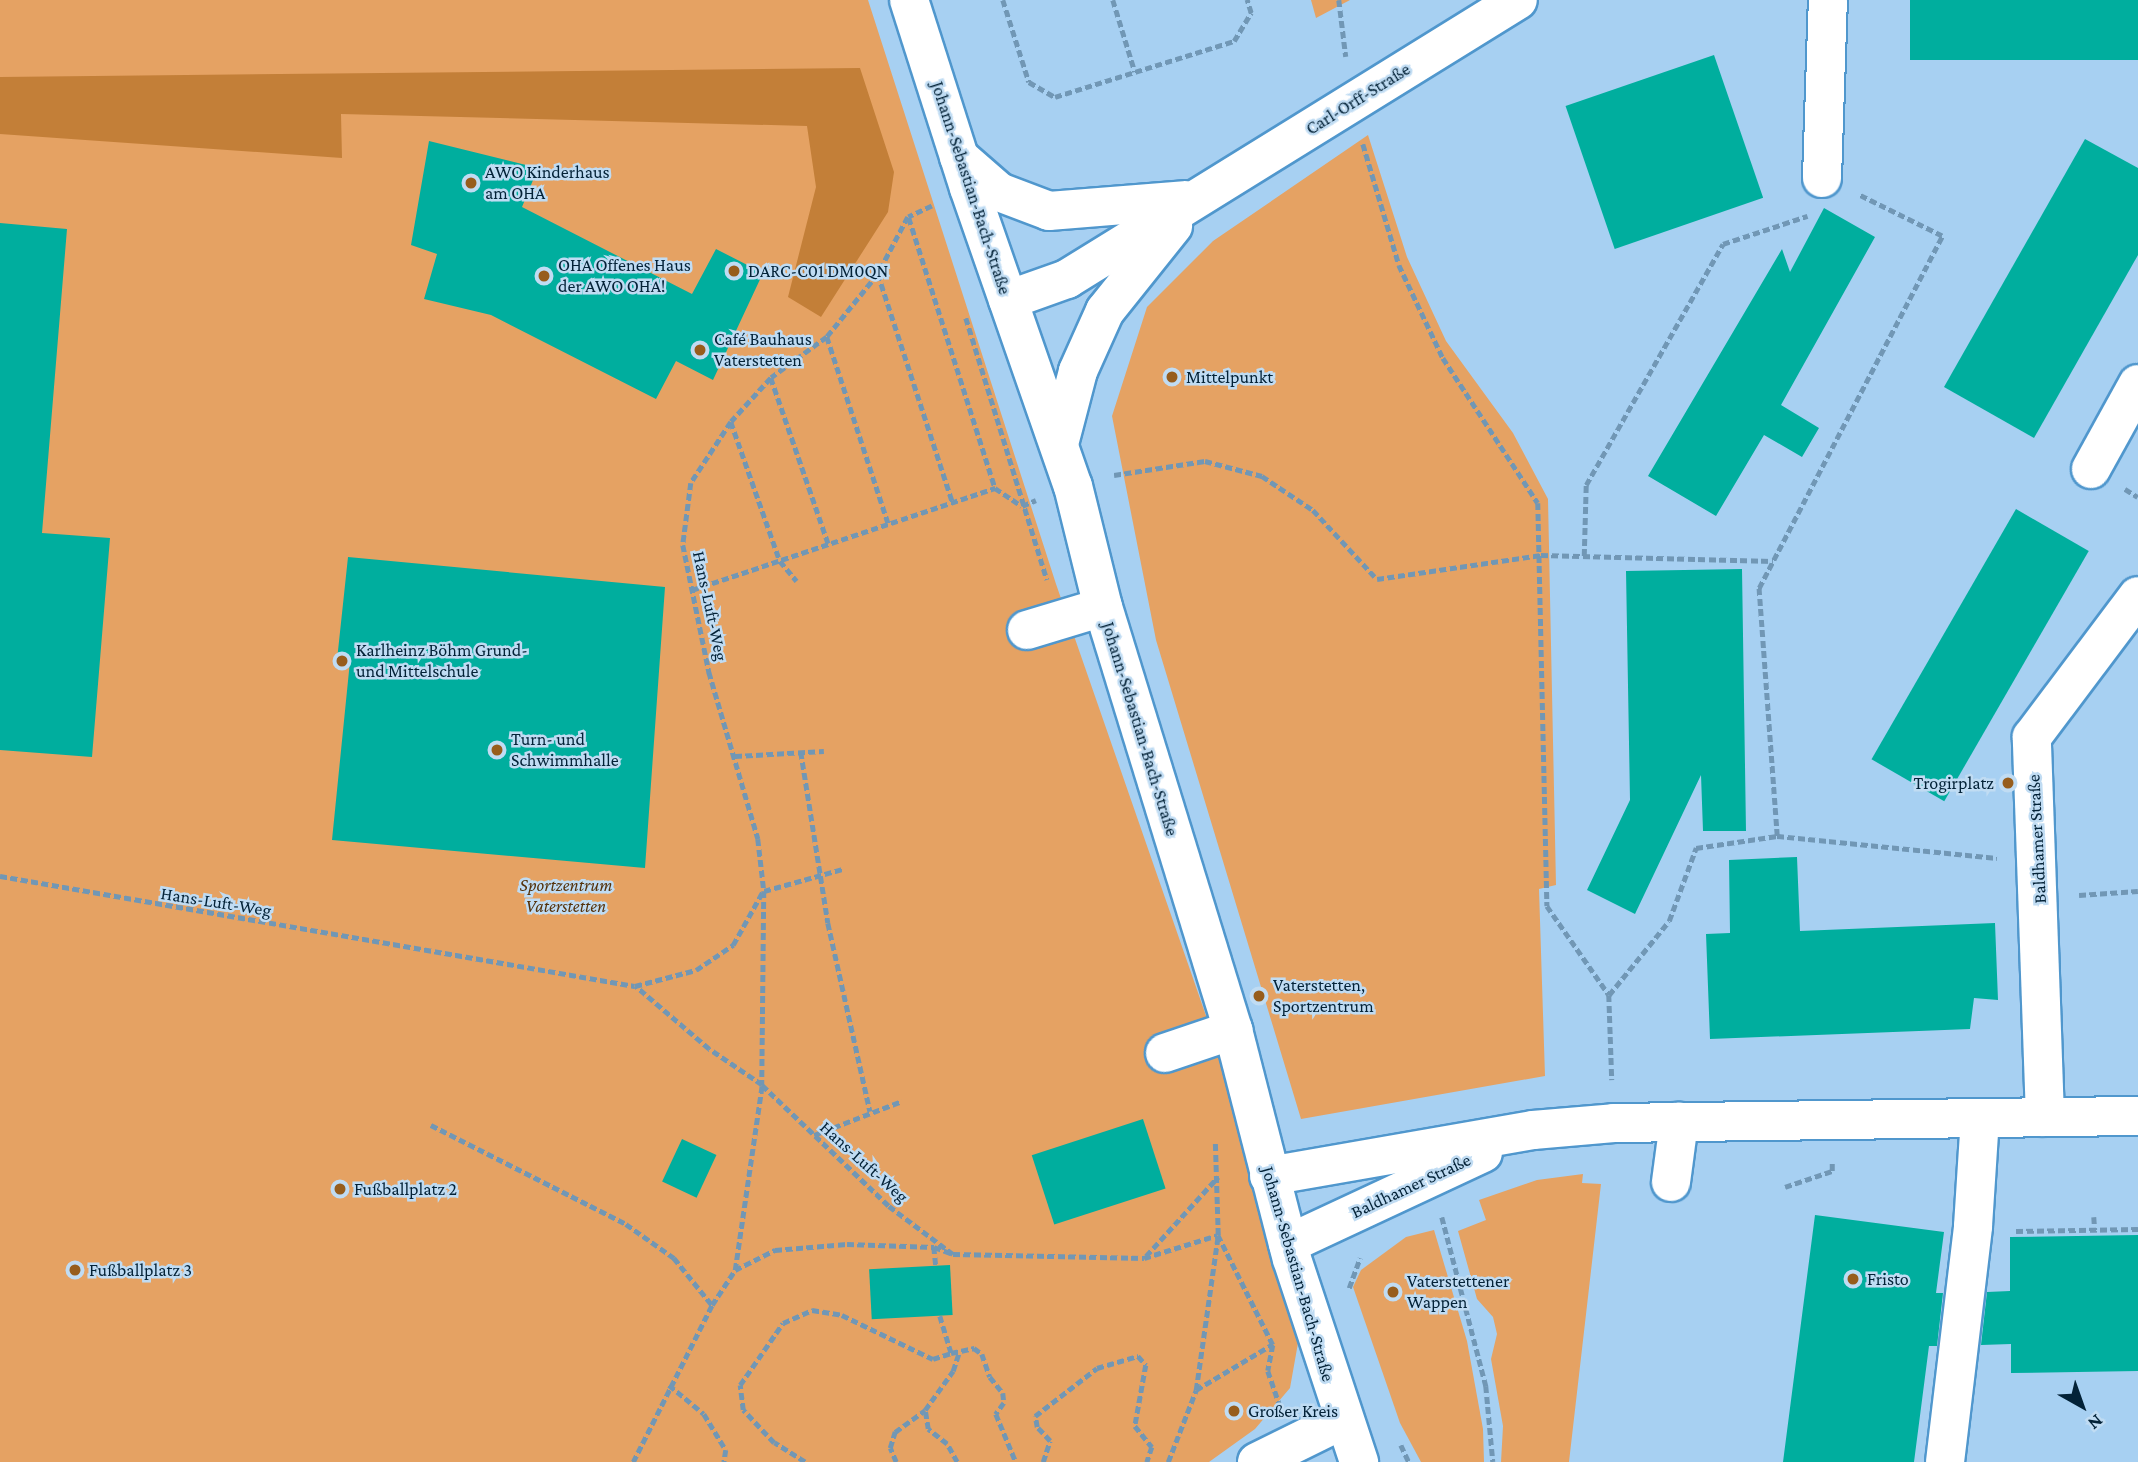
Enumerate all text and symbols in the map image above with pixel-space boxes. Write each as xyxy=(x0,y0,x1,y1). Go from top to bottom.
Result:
street label: Carl-Orff-Straße xyxy=(1302,58,1414,140)
street label: Johann-Sebastian-Bach-Straße xyxy=(926,79,1016,297)
place label: AWO Kinderhaus am OHA xyxy=(485,162,610,204)
marker: AWO Kinderhaus am OHA xyxy=(463,175,479,191)
place label: OHA Offenes Haus der AWO OHA! xyxy=(558,255,691,298)
place label: DARC-C01 DM0QN xyxy=(748,260,888,282)
marker: DARC-C01 DM0QN xyxy=(726,263,742,279)
marker: OHA Offenes Haus der AWO OHA! xyxy=(536,268,552,284)
place label: Café Bauhaus Vaterstetten xyxy=(714,329,812,372)
marker: Café Bauhaus Vaterstetten xyxy=(692,342,708,358)
place label: Mittelpunkt xyxy=(1186,366,1273,388)
marker: Mittelpunkt xyxy=(1164,369,1180,385)
street label: Hans-Luft-Weg xyxy=(688,549,732,663)
street label: Johann-Sebastian-Bach-Straße xyxy=(1097,619,1183,839)
place label: Karlheinz Böhm Grund- und Mittelschule xyxy=(356,640,528,682)
marker: Karlheinz Böhm Grund- und Mittelschule xyxy=(334,653,350,669)
place label: Turn- und Schwimmhalle xyxy=(511,729,619,772)
marker: Turn- und Schwimmhalle xyxy=(489,742,505,758)
place label: Trogirplatz xyxy=(1913,772,1994,794)
street label: Baldhamer Straße xyxy=(2023,774,2051,904)
marker: Trogirplatz xyxy=(2000,775,2016,791)
park label: Sportzentrum Vaterstetten xyxy=(520,875,612,917)
street label: Hans-Luft-Weg xyxy=(159,883,273,921)
place label: Vaterstetten, Sportzentrum xyxy=(1273,975,1374,1018)
marker: Vaterstetten, Sportzentrum xyxy=(1251,988,1267,1004)
street label: Hans-Luft-Weg xyxy=(815,1117,913,1207)
street label: Baldhamer Straße xyxy=(1348,1149,1474,1223)
street label: Johann-Sebastian-Bach-Straße xyxy=(1257,1164,1339,1384)
place label: Fußballplatz 2 xyxy=(354,1178,457,1200)
marker: Fußballplatz 2 xyxy=(332,1181,348,1197)
place label: Fußballplatz 3 xyxy=(89,1259,192,1281)
marker: Fußballplatz 3 xyxy=(67,1262,83,1278)
place label: Fristo xyxy=(1867,1268,1909,1290)
place label: Vaterstettener Wappen xyxy=(1407,1271,1509,1314)
marker: Fristo xyxy=(1845,1271,1861,1287)
marker: Vaterstettener Wappen xyxy=(1385,1284,1401,1300)
north arrow xyxy=(2047,1371,2117,1441)
place label: Großer Kreis xyxy=(1248,1400,1338,1422)
marker: Großer Kreis xyxy=(1226,1403,1242,1419)
text: N xyxy=(2084,1410,2108,1435)

